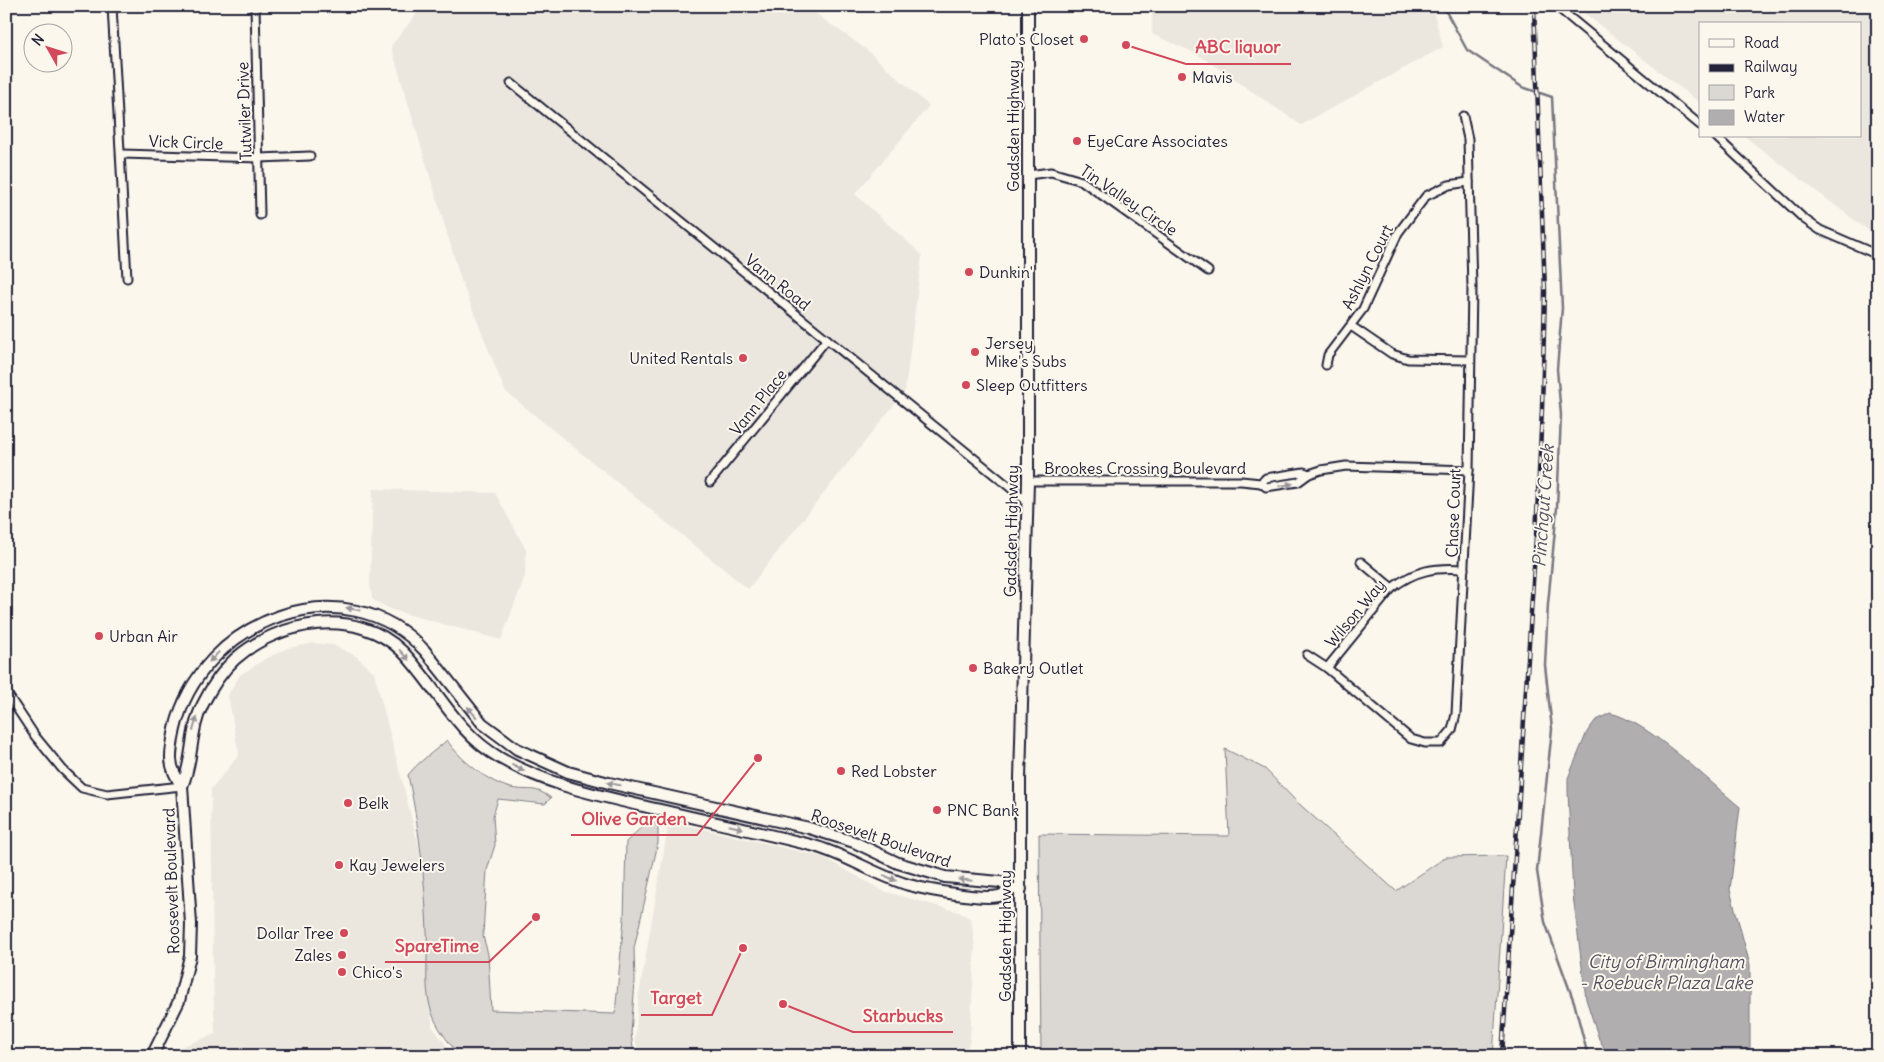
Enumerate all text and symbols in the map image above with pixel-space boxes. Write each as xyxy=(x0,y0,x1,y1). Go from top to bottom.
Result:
north arrow xyxy=(22,22,72,72)
legend xyxy=(1699,22,1862,138)
place label: Plato's Closet xyxy=(979,29,1075,49)
text: N xyxy=(28,30,48,49)
callout: ABC liquor xyxy=(1186,31,1291,64)
marker: Plato's Closet xyxy=(1078,33,1090,45)
text: Road xyxy=(1744,33,1779,52)
text: ABC liquor xyxy=(1195,35,1281,58)
text: Railway xyxy=(1744,57,1798,76)
street label: Gadsden Highway xyxy=(1003,60,1023,192)
street label: Tutwiler Drive xyxy=(232,61,256,161)
place label: Mavis xyxy=(1192,67,1233,87)
marker: Mavis xyxy=(1176,71,1188,83)
text: Park xyxy=(1744,83,1775,102)
text: Water xyxy=(1744,107,1785,126)
street label: Vick Circle xyxy=(148,131,224,153)
place label: EyeCare Associates xyxy=(1087,131,1228,151)
marker: EyeCare Associates xyxy=(1071,135,1083,147)
street label: Tin Valley Circle xyxy=(1077,160,1181,240)
street label: Ashlyn Court xyxy=(1337,220,1397,313)
street label: Vann Road xyxy=(741,250,815,314)
place label: Dunkin' xyxy=(979,262,1033,282)
marker: Dunkin' xyxy=(963,266,975,278)
place label: Jersey Mike's Subs xyxy=(985,333,1067,371)
marker: Jersey Mike's Subs xyxy=(969,346,981,358)
place label: United Rentals xyxy=(629,348,733,368)
marker: United Rentals xyxy=(737,352,749,364)
street label: Vann Place xyxy=(725,365,791,439)
place label: Sleep Outfitters xyxy=(976,375,1088,395)
marker: Sleep Outfitters xyxy=(960,379,972,391)
water label: Pinchgut Creek xyxy=(1527,442,1559,568)
street label: Brookes Crossing Boulevard xyxy=(1044,458,1246,478)
street label: Gadsden Highway xyxy=(1000,465,1022,597)
street label: Chase Court xyxy=(1441,467,1465,558)
one-way arrow xyxy=(1278,480,1294,488)
street label: Wilson Way xyxy=(1321,575,1389,651)
one-way arrow xyxy=(345,604,361,612)
place label: Urban Air xyxy=(109,626,178,646)
marker: Urban Air xyxy=(93,630,105,642)
one-way arrow xyxy=(398,648,410,660)
one-way arrow xyxy=(208,651,220,663)
place label: Bakery Outlet xyxy=(983,658,1084,678)
marker: Bakery Outlet xyxy=(967,662,979,674)
one-way arrow xyxy=(467,706,478,718)
one-way arrow xyxy=(192,716,200,731)
place label: Red Lobster xyxy=(851,761,937,781)
one-way arrow xyxy=(510,764,525,772)
marker: Red Lobster xyxy=(835,765,847,777)
one-way arrow xyxy=(606,780,622,788)
place label: Belk xyxy=(358,793,389,813)
marker: Belk xyxy=(342,797,354,809)
place label: PNC Bank xyxy=(947,800,1019,820)
callout: Olive Garden xyxy=(571,802,697,835)
marker: PNC Bank xyxy=(931,804,943,816)
street label: Roosevelt Boulevard xyxy=(808,805,954,871)
street label: Roosevelt Boulevard xyxy=(158,807,184,955)
text: Olive Garden xyxy=(581,807,687,830)
one-way arrow xyxy=(729,823,744,831)
place label: Kay Jewelers xyxy=(349,855,445,875)
marker: Kay Jewelers xyxy=(333,859,345,871)
street label: Gadsden Highway xyxy=(995,870,1015,1002)
one-way arrow xyxy=(883,874,897,882)
one-way arrow xyxy=(957,876,973,884)
place label: Dollar Tree xyxy=(256,923,334,943)
marker: Dollar Tree xyxy=(338,927,350,939)
callout: SpareTime xyxy=(385,929,489,962)
text: SpareTime xyxy=(395,934,480,957)
place label: Zales xyxy=(295,945,332,965)
marker: Zales xyxy=(336,949,348,961)
water label: City of Birmingham - Roebuck Plaza Lake xyxy=(1580,950,1754,994)
place label: Chico's xyxy=(352,962,402,982)
marker: Chico's xyxy=(336,966,348,978)
callout: Target xyxy=(641,982,712,1015)
text: Target xyxy=(650,986,703,1009)
callout: Starbucks xyxy=(853,999,953,1032)
text: Starbucks xyxy=(863,1004,943,1027)

